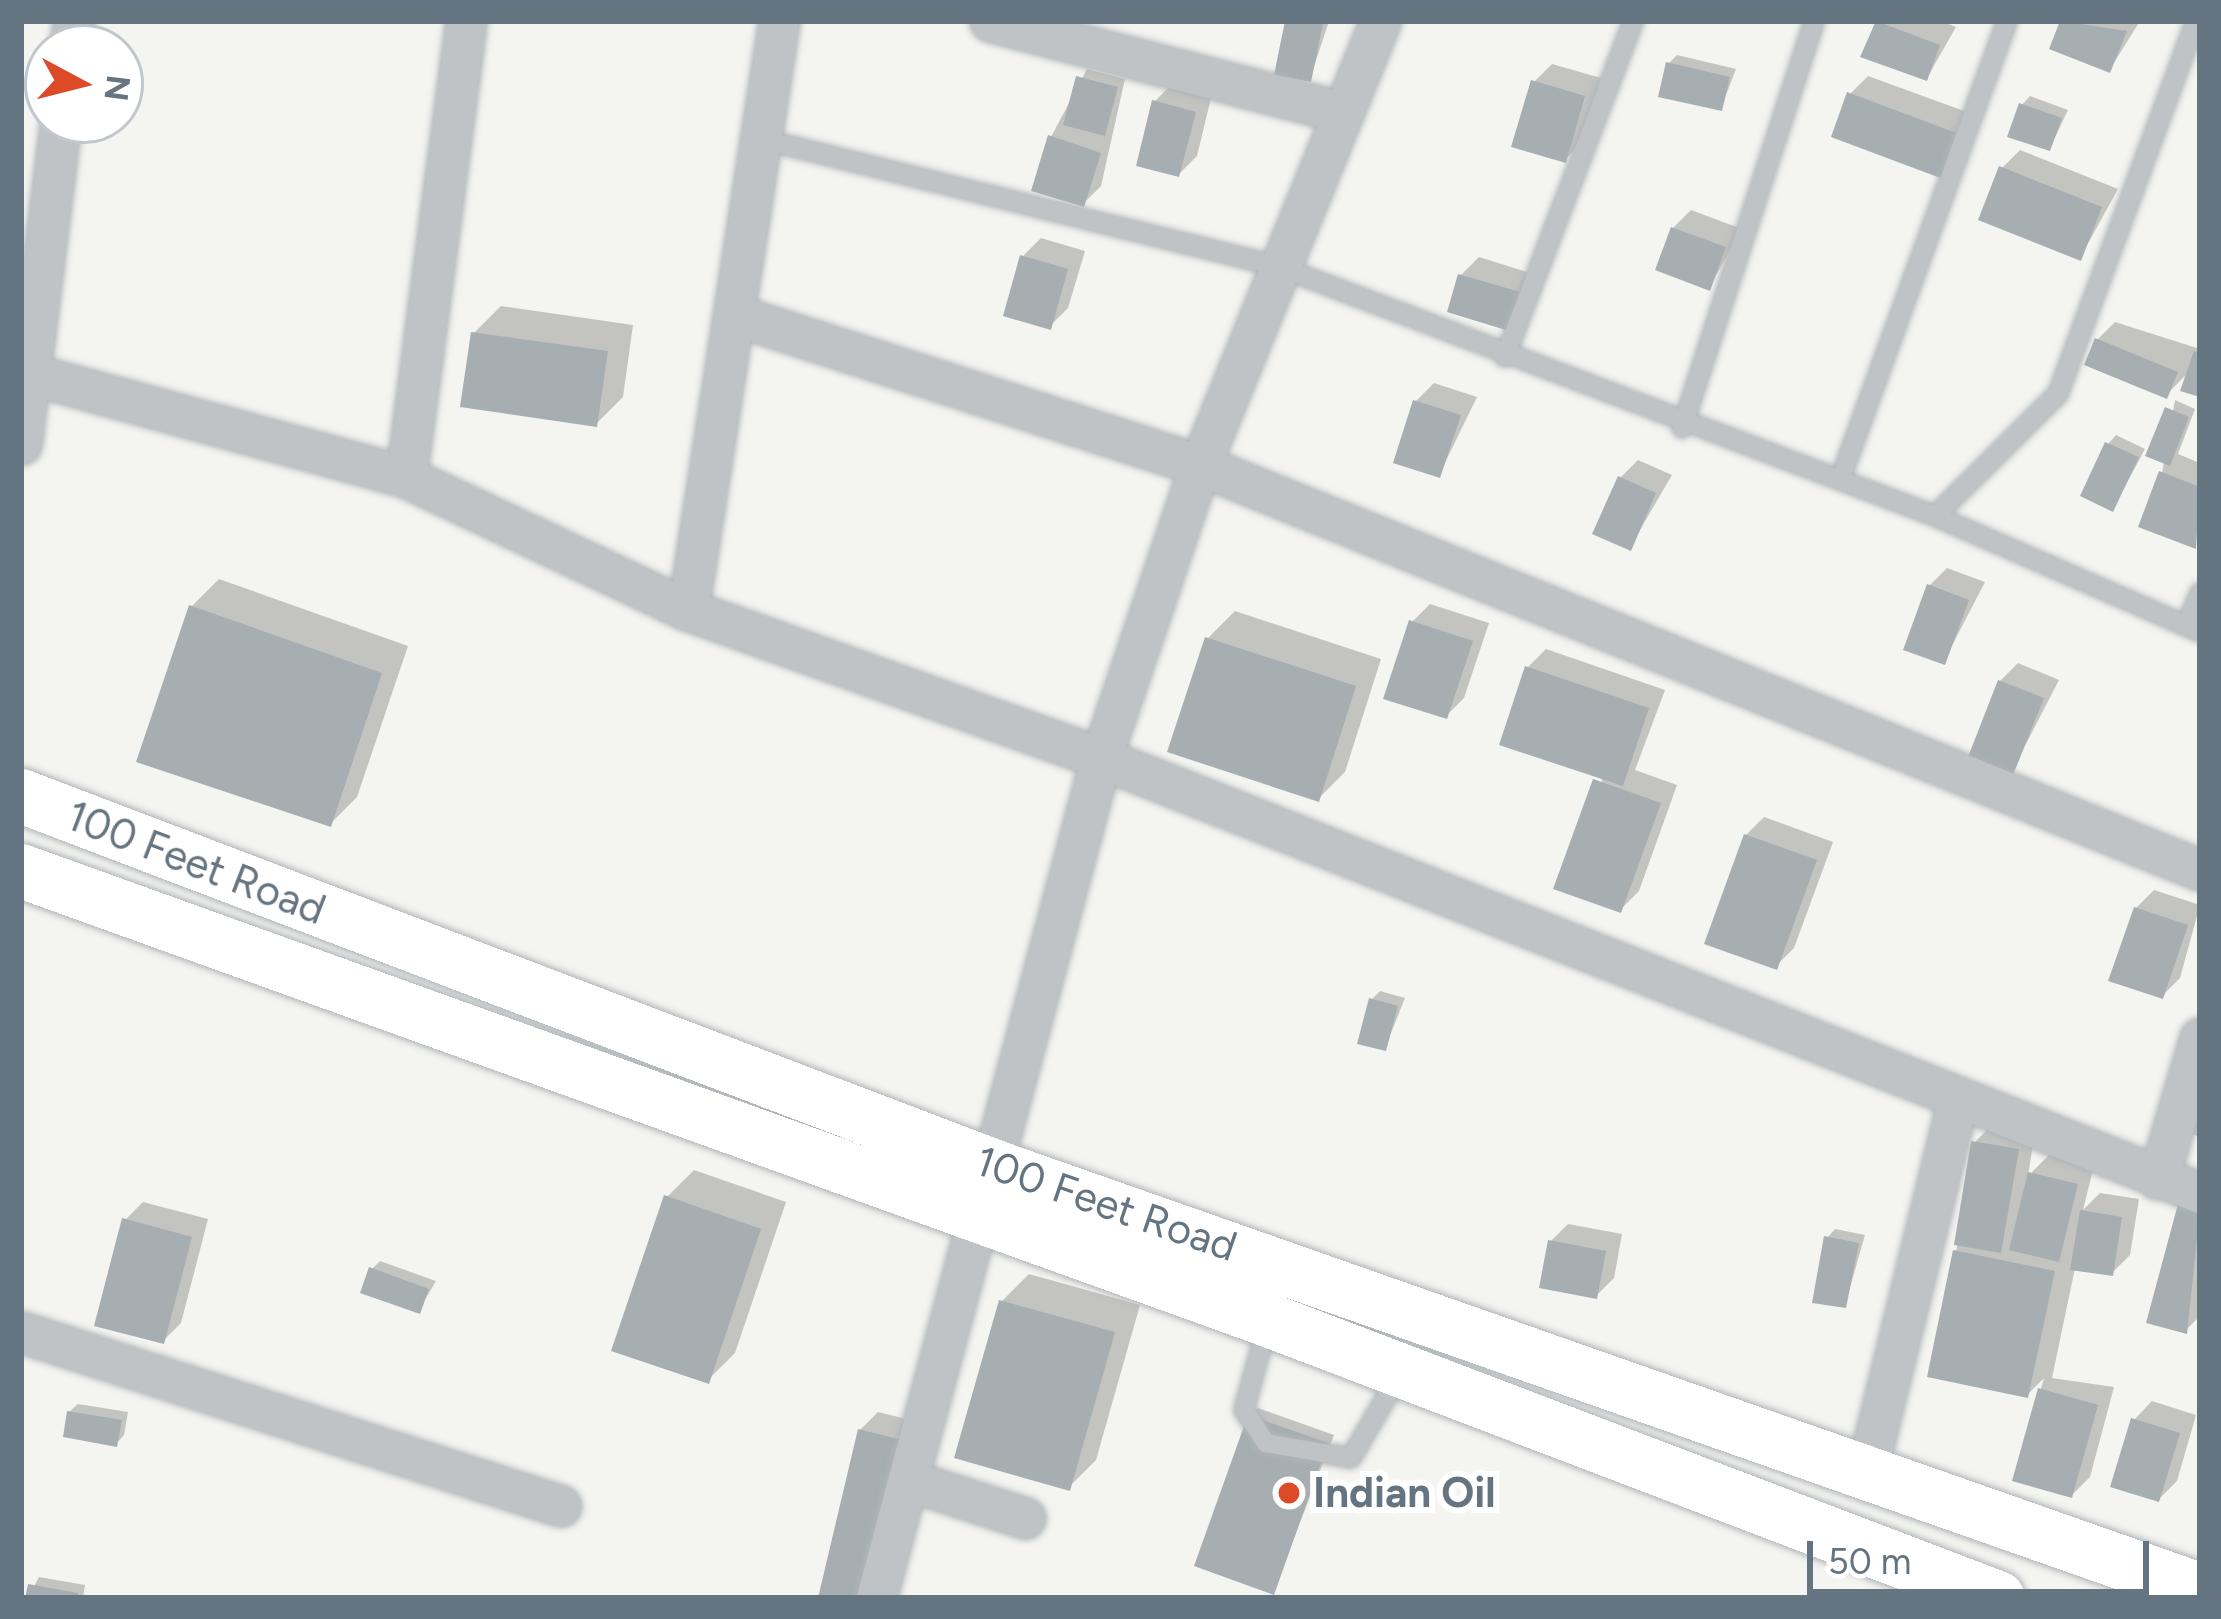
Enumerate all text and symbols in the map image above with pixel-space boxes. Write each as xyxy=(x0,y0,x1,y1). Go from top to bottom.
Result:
north arrow xyxy=(24,24,144,144)
text: N xyxy=(96,73,138,103)
street label: 100 Feet Road xyxy=(60,791,332,935)
street label: 100 Feet Road xyxy=(969,1136,1243,1272)
place label: Indian Oil xyxy=(1313,1468,1496,1518)
marker: Indian Oil xyxy=(1276,1480,1302,1506)
scale bar xyxy=(1813,1517,2155,1591)
text: 50 m xyxy=(1828,1540,1911,1583)

